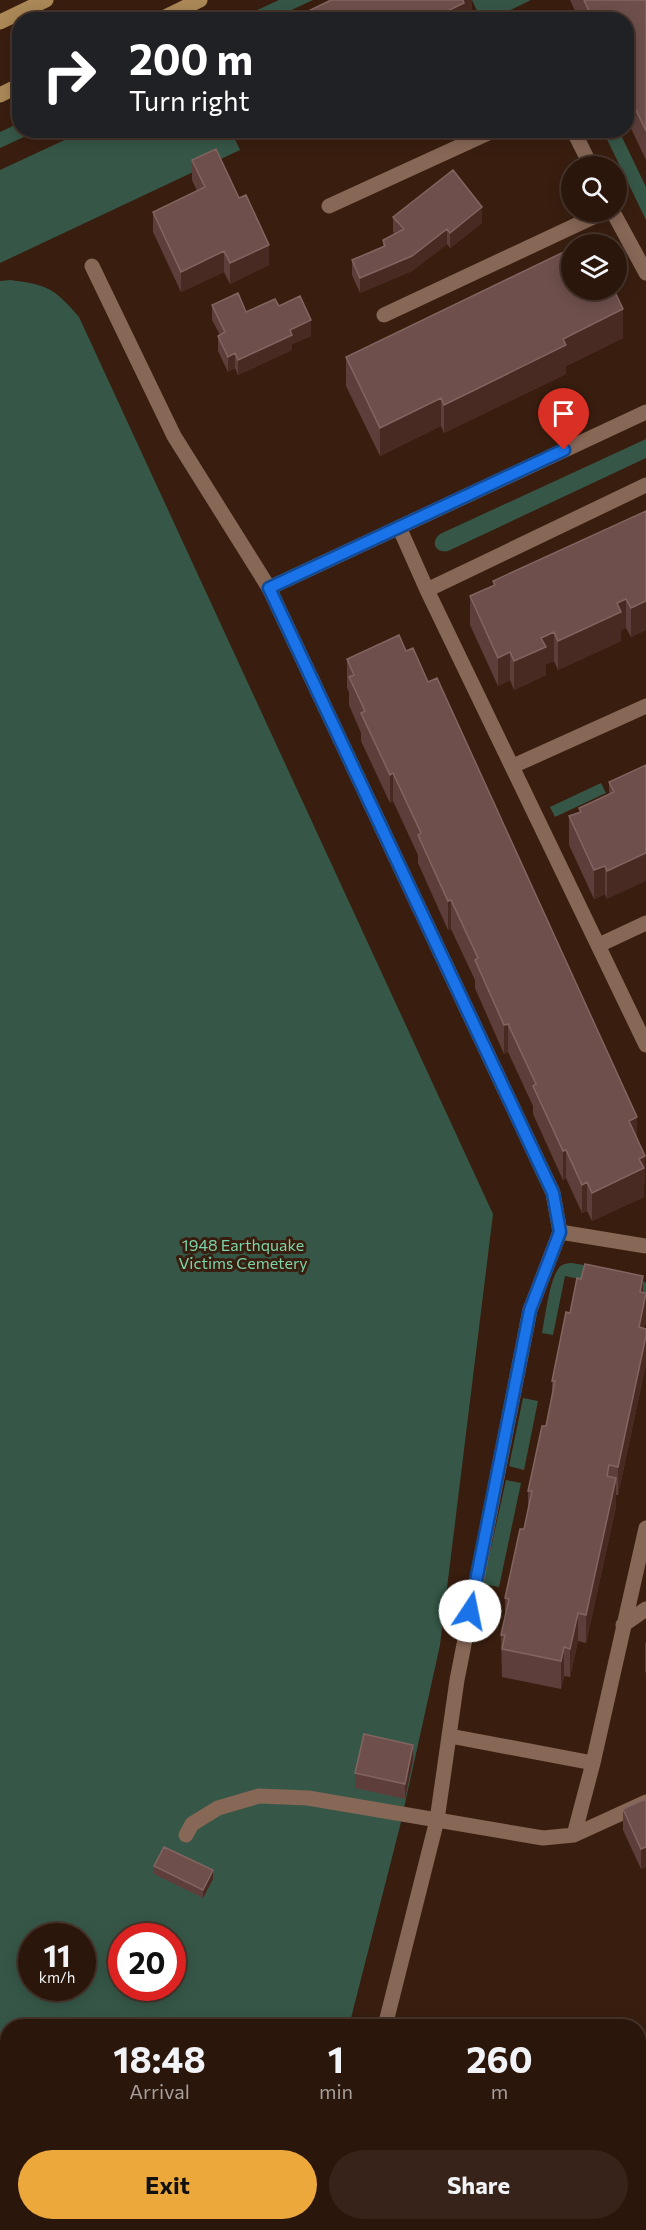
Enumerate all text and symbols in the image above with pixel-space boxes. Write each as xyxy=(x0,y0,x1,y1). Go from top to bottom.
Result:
text: 200 m xyxy=(129,32,253,84)
icon: right xyxy=(30,36,108,114)
text: Turn right xyxy=(129,84,249,117)
map controls xyxy=(561,156,627,300)
button: search xyxy=(561,156,627,222)
button: layers xyxy=(561,234,627,300)
pin xyxy=(538,388,589,450)
icon: arrive xyxy=(547,397,580,430)
park label: 1948 Earthquake Victims Cemetery xyxy=(178,1235,308,1272)
position arrow xyxy=(438,1579,502,1643)
speed limit sign: 20 xyxy=(108,1923,186,2001)
text: 11 xyxy=(43,1936,71,1973)
text: km/h xyxy=(39,1968,75,1986)
text: 18:48 xyxy=(113,2036,206,2080)
text: 1 xyxy=(328,2036,344,2080)
text: 260 xyxy=(466,2036,533,2080)
text: Arrival xyxy=(129,2079,190,2103)
text: min xyxy=(319,2079,353,2103)
text: m xyxy=(491,2079,508,2103)
button: Exit xyxy=(18,2150,317,2219)
button: Share xyxy=(329,2150,628,2219)

